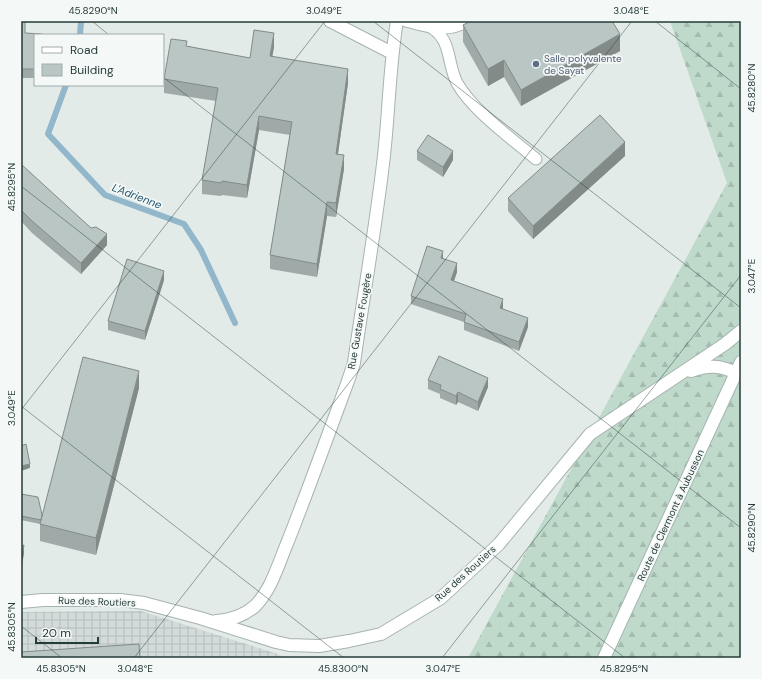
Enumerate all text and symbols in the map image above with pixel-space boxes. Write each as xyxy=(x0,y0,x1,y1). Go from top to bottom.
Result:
text: 45.8290°N xyxy=(68,4,118,17)
text: 3.049°E xyxy=(306,4,342,17)
text: 3.048°E xyxy=(613,4,649,17)
legend xyxy=(34,34,164,86)
text: Road xyxy=(70,42,98,58)
place label: Salle polyvalente de Sayat xyxy=(544,52,622,77)
marker: Salle polyvalente de Sayat xyxy=(531,59,541,69)
text: Building xyxy=(70,62,114,78)
text: 45.8280°N xyxy=(745,63,758,112)
text: 45.8295°N xyxy=(5,163,18,211)
water label: L'Adrienne xyxy=(110,180,164,212)
text: 3.047°E xyxy=(745,258,758,293)
street label: Rue Gustave Fougère xyxy=(345,272,374,370)
text: 3.049°E xyxy=(5,390,18,426)
street label: Route de Clermont à Aubusson xyxy=(634,447,707,583)
text: 45.8290°N xyxy=(745,503,758,553)
street label: Rue des Routiers xyxy=(432,543,499,604)
street label: Rue des Routiers xyxy=(58,594,136,609)
text: 45.8305°N xyxy=(5,602,18,652)
scale bar xyxy=(36,619,98,645)
text: 20 m xyxy=(42,625,71,641)
text: 45.8305°N xyxy=(36,662,86,675)
text: 3.048°E xyxy=(117,662,153,675)
text: 45.8300°N xyxy=(318,662,368,675)
text: 3.047°E xyxy=(426,662,461,675)
text: 45.8295°N xyxy=(600,662,648,675)

